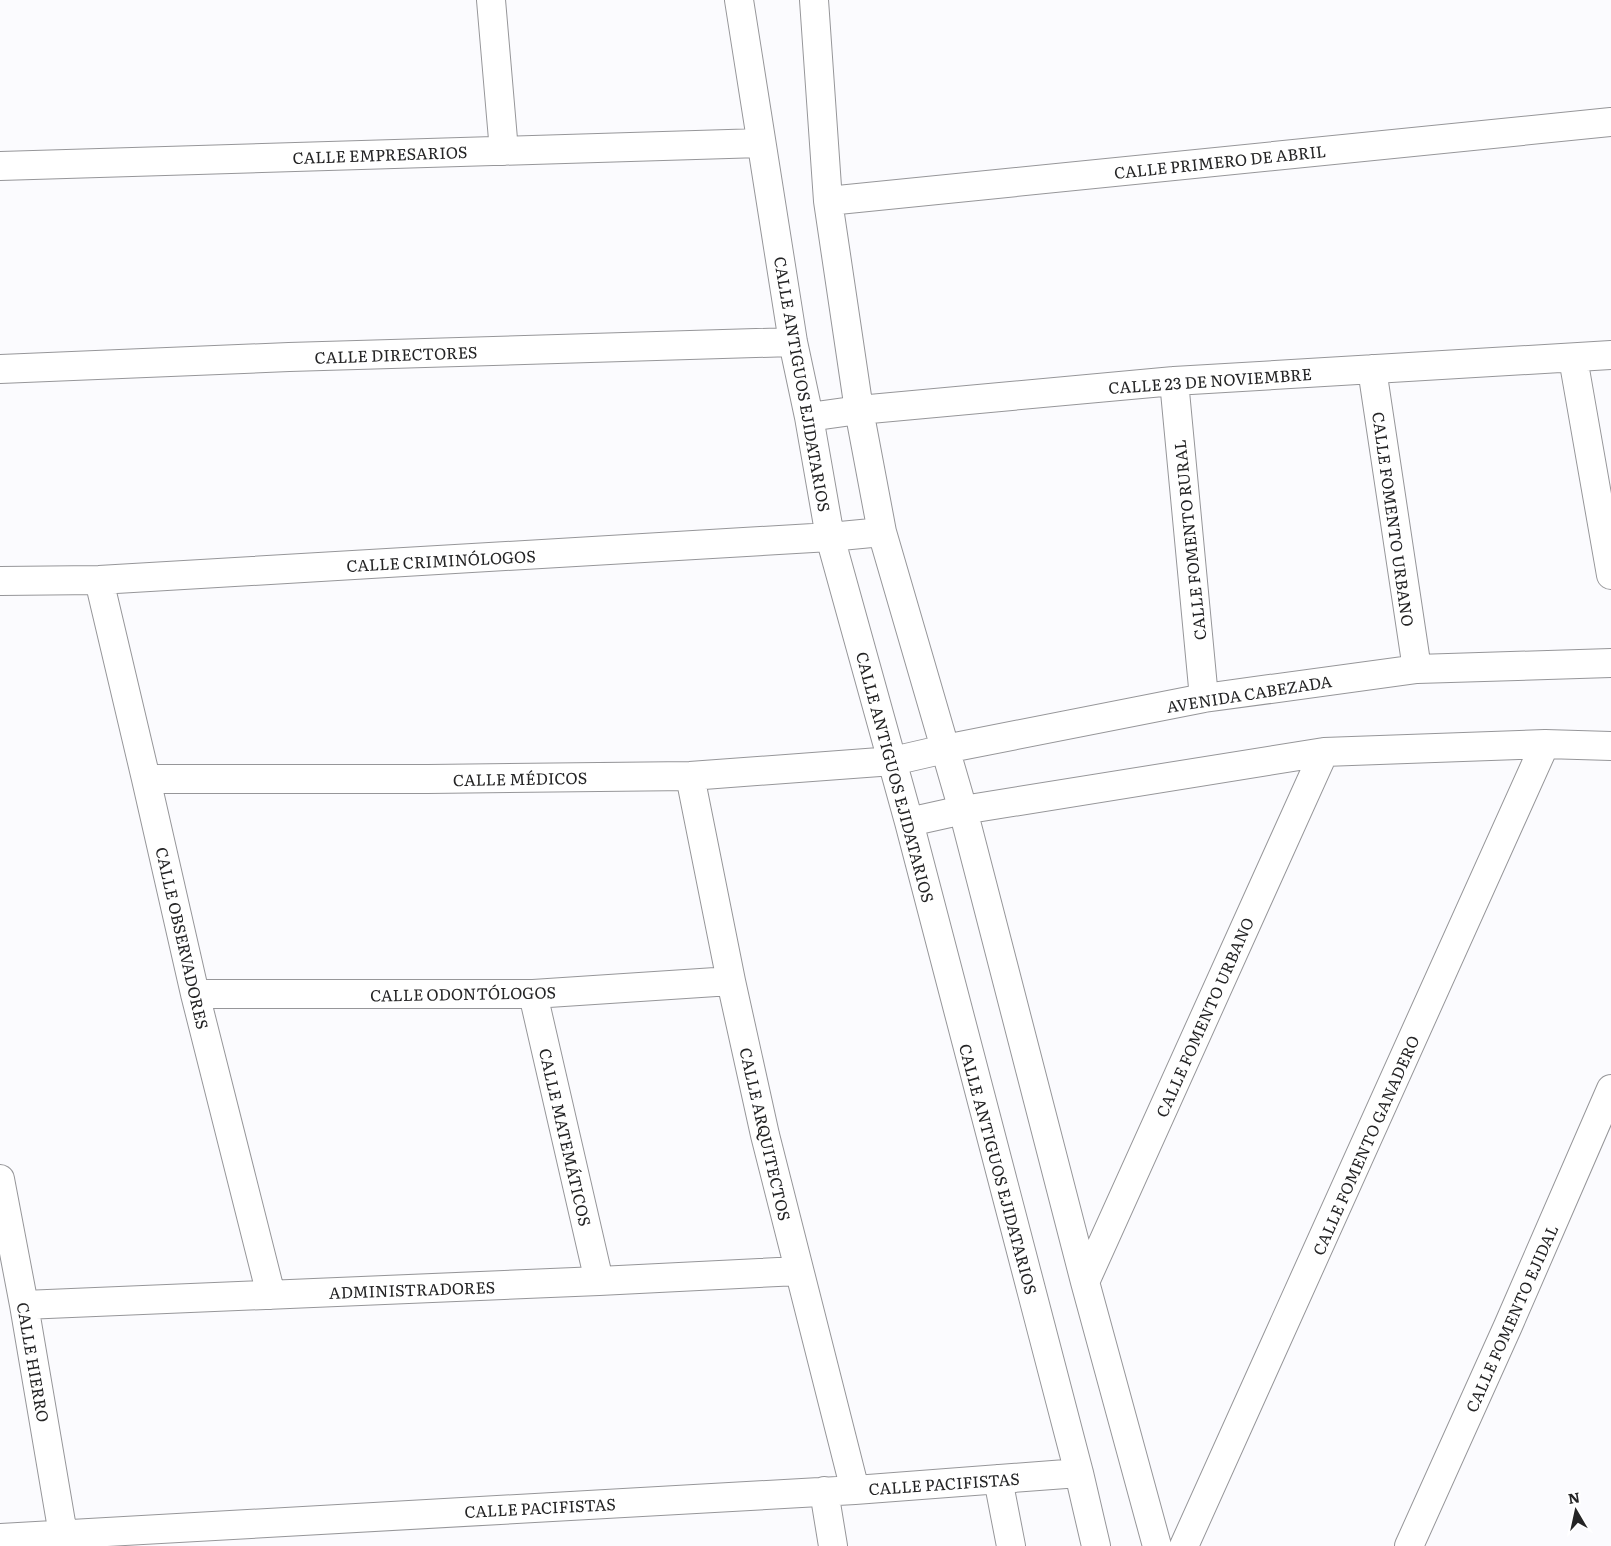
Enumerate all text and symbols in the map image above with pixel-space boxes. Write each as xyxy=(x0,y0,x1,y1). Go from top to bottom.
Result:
street label: CALLE PRIMERO DE ABRIL xyxy=(1113,138,1327,184)
street label: CALLE EMPRESARIOS xyxy=(292,139,468,169)
street label: CALLE ANTIGUOS EJIDATARIOS xyxy=(769,254,837,514)
street label: CALLE DIRECTORES xyxy=(314,339,478,369)
street label: CALLE 23 DE NOVIEMBRE xyxy=(1107,361,1313,399)
street label: CALLE FOMENTO URBANO xyxy=(1367,410,1421,628)
street label: CALLE FOMENTO RURAL xyxy=(1167,438,1211,642)
street label: CALLE CRIMINÓLOGOS xyxy=(346,543,536,577)
street label: CALLE ANTIGUOS EJIDATARIOS xyxy=(851,649,941,905)
street label: AVENIDA CABEZADA xyxy=(1165,668,1334,718)
street label: CALLE MÉDICOS xyxy=(453,765,587,791)
street label: CALLE OBSERVADORES xyxy=(150,844,216,1032)
street label: CALLE FOMENTO URBANO xyxy=(1149,913,1259,1121)
street label: CALLE ODONTÓLOGOS xyxy=(370,979,556,1007)
street label: CALLE FOMENTO GANADERO xyxy=(1306,1031,1424,1259)
street label: CALLE ANTIGUOS EJIDATARIOS xyxy=(954,1041,1044,1297)
street label: CALLE ARQUITECTOS xyxy=(734,1045,798,1223)
street label: CALLE MATEMÁTICOS xyxy=(534,1046,598,1228)
street label: CALLE FOMENTO EJIDAL xyxy=(1459,1220,1563,1416)
street label: ADMINISTRADORES xyxy=(328,1274,496,1304)
street label: CALLE HIERRO xyxy=(12,1300,56,1424)
street label: CALLE PACIFISTAS xyxy=(868,1466,1020,1500)
north arrow xyxy=(1551,1486,1601,1536)
text: N xyxy=(1566,1486,1581,1508)
street label: CALLE PACIFISTAS xyxy=(464,1491,616,1523)

